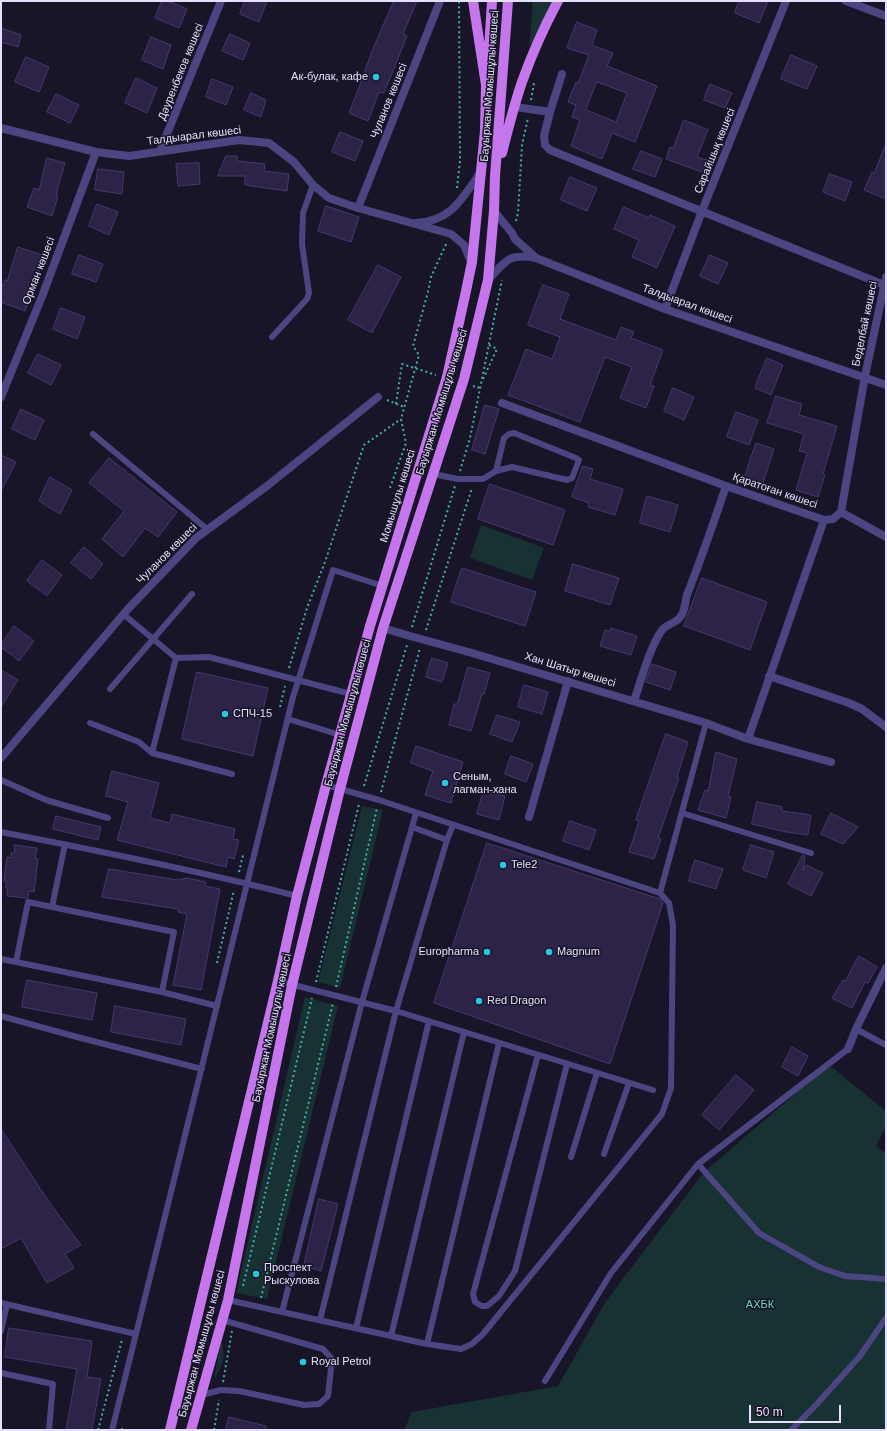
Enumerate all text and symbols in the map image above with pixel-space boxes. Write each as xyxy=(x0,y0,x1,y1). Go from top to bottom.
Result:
street label: Бауыржан Момышұлы көшесі xyxy=(478,10,502,162)
street label: Дәуренбеков көшесі xyxy=(156,22,206,122)
street label: Чуланов көшесі xyxy=(368,61,410,141)
place label: Ак-булак, кафе xyxy=(291,70,368,84)
marker: Ак-булак, кафе xyxy=(371,72,381,82)
street label: Сарайшық көшесі xyxy=(692,106,738,196)
street label: Талдыарал көшесі xyxy=(146,124,242,148)
street label: Орман көшесі xyxy=(20,235,58,307)
street label: Беделбай көшесі xyxy=(850,280,880,368)
street label: Талдыарал көшесі xyxy=(640,282,734,326)
street label: Бауыржан Момышұлы көшесі xyxy=(414,328,470,476)
street label: Момышұлы көшесі xyxy=(378,448,418,544)
street label: Қаратоған көшесі xyxy=(731,470,819,512)
street label: Чуланов көшесі xyxy=(134,521,200,587)
street label: Бауыржан Момышұлы көшесі xyxy=(322,638,374,788)
street label: Хан Шатыр көшесі xyxy=(523,650,617,690)
place label: СПЧ-15 xyxy=(233,707,272,721)
marker: СПЧ-15 xyxy=(220,709,230,719)
place label: Сеным, лагман-хана xyxy=(453,770,517,796)
marker: Сеным, лагман-хана xyxy=(440,778,450,788)
place label: Tele2 xyxy=(511,858,537,872)
marker: Tele2 xyxy=(498,860,508,870)
place label: Europharma xyxy=(418,945,479,959)
place label: Magnum xyxy=(557,945,600,959)
marker: Europharma xyxy=(482,947,492,957)
marker: Magnum xyxy=(544,947,554,957)
street label: Бауыржан Момышұлы көшесі xyxy=(250,952,294,1104)
place label: Red Dragon xyxy=(487,994,546,1008)
marker: Red Dragon xyxy=(474,996,484,1006)
place label: Проспект Рыскулова xyxy=(264,1261,319,1287)
street label: Бауыржан Момышұлы көшесі xyxy=(176,1269,228,1419)
marker: Проспект Рыскулова xyxy=(251,1269,261,1279)
park label: АХБК xyxy=(746,1298,774,1312)
place label: Royal Petrol xyxy=(311,1355,371,1369)
marker: Royal Petrol xyxy=(298,1357,308,1367)
scale bar xyxy=(751,1397,843,1423)
text: 50 m xyxy=(756,1405,783,1419)

